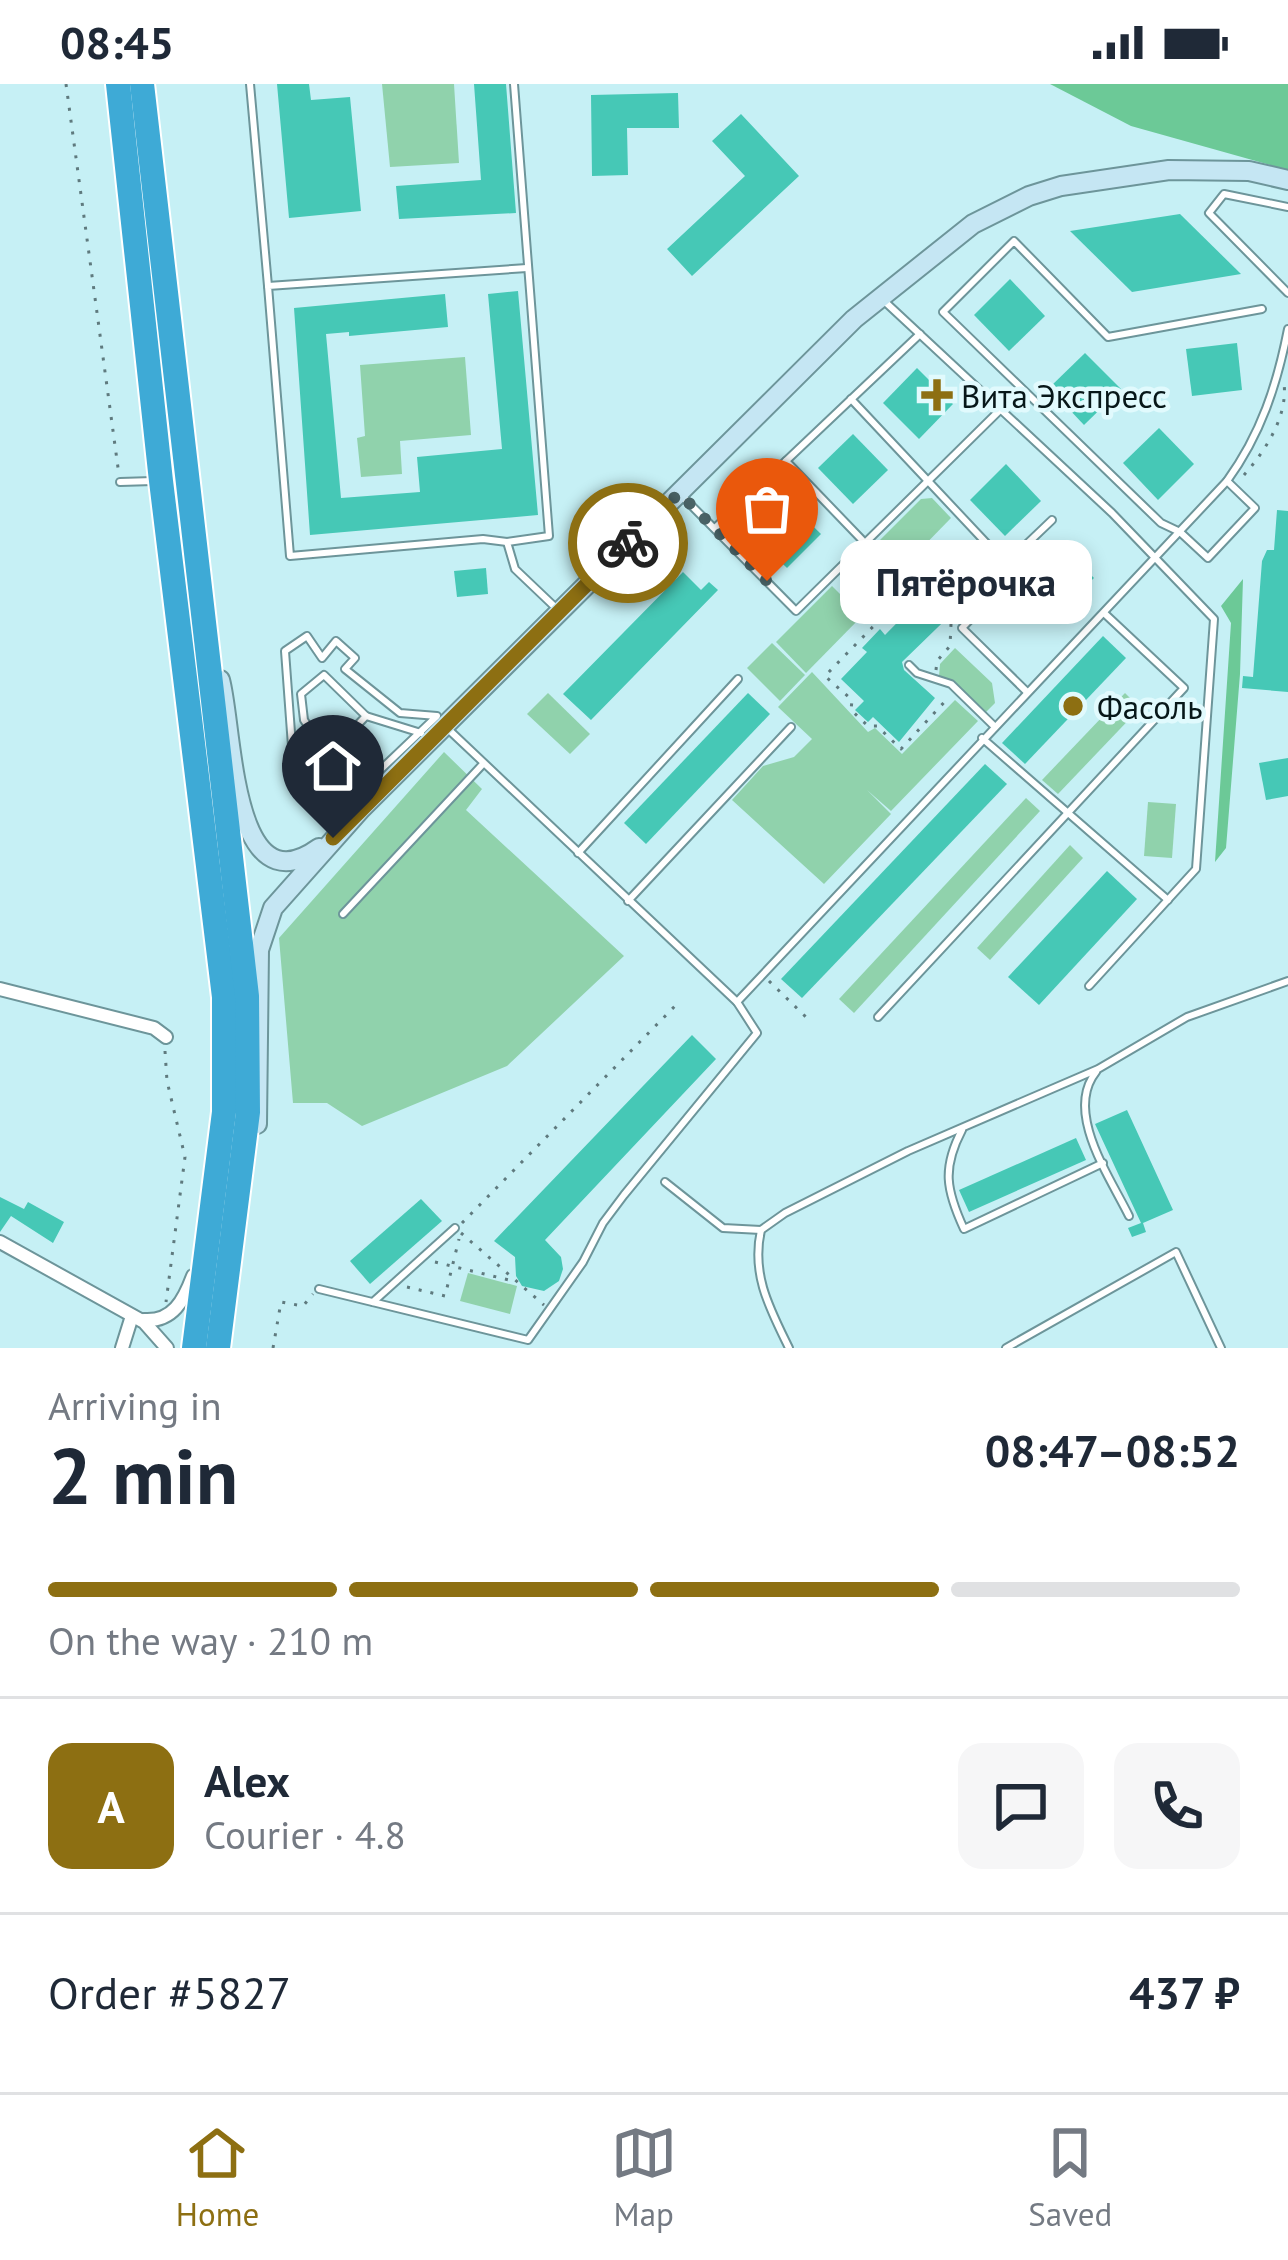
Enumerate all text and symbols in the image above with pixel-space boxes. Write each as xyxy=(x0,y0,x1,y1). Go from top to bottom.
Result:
text: 08:45 xyxy=(60,13,174,71)
place label: Вита Экспресс xyxy=(961,374,1167,417)
marker: Вита Экспресс xyxy=(924,382,950,408)
pin xyxy=(716,458,818,581)
icon: bag xyxy=(734,476,800,542)
courier xyxy=(568,483,688,603)
icon: bike xyxy=(595,510,661,576)
callout: Пятёрочка xyxy=(839,539,1091,623)
text: Пятёрочка xyxy=(876,556,1056,607)
place label: Фасоль xyxy=(1097,685,1203,728)
marker: Фасоль xyxy=(1060,693,1086,719)
pin xyxy=(282,715,384,838)
icon: home xyxy=(300,733,366,799)
text: Arriving in xyxy=(48,1380,222,1431)
text: 08:47–08:52 xyxy=(985,1421,1240,1479)
text: 2 min xyxy=(48,1425,238,1526)
text: On the way · 210 m xyxy=(48,1615,373,1666)
button: chat xyxy=(958,1743,1084,1869)
button: phone xyxy=(1114,1743,1240,1869)
text: Alex xyxy=(204,1751,290,1809)
text: A xyxy=(97,1777,125,1835)
text: Courier · 4.8 xyxy=(204,1809,406,1860)
text: Order #5827 xyxy=(48,1963,291,2021)
text: 437 ₽ xyxy=(1129,1963,1240,2021)
tab: Home xyxy=(176,2120,259,2235)
tab: Map xyxy=(611,2120,677,2235)
tab: Saved xyxy=(1028,2120,1112,2235)

